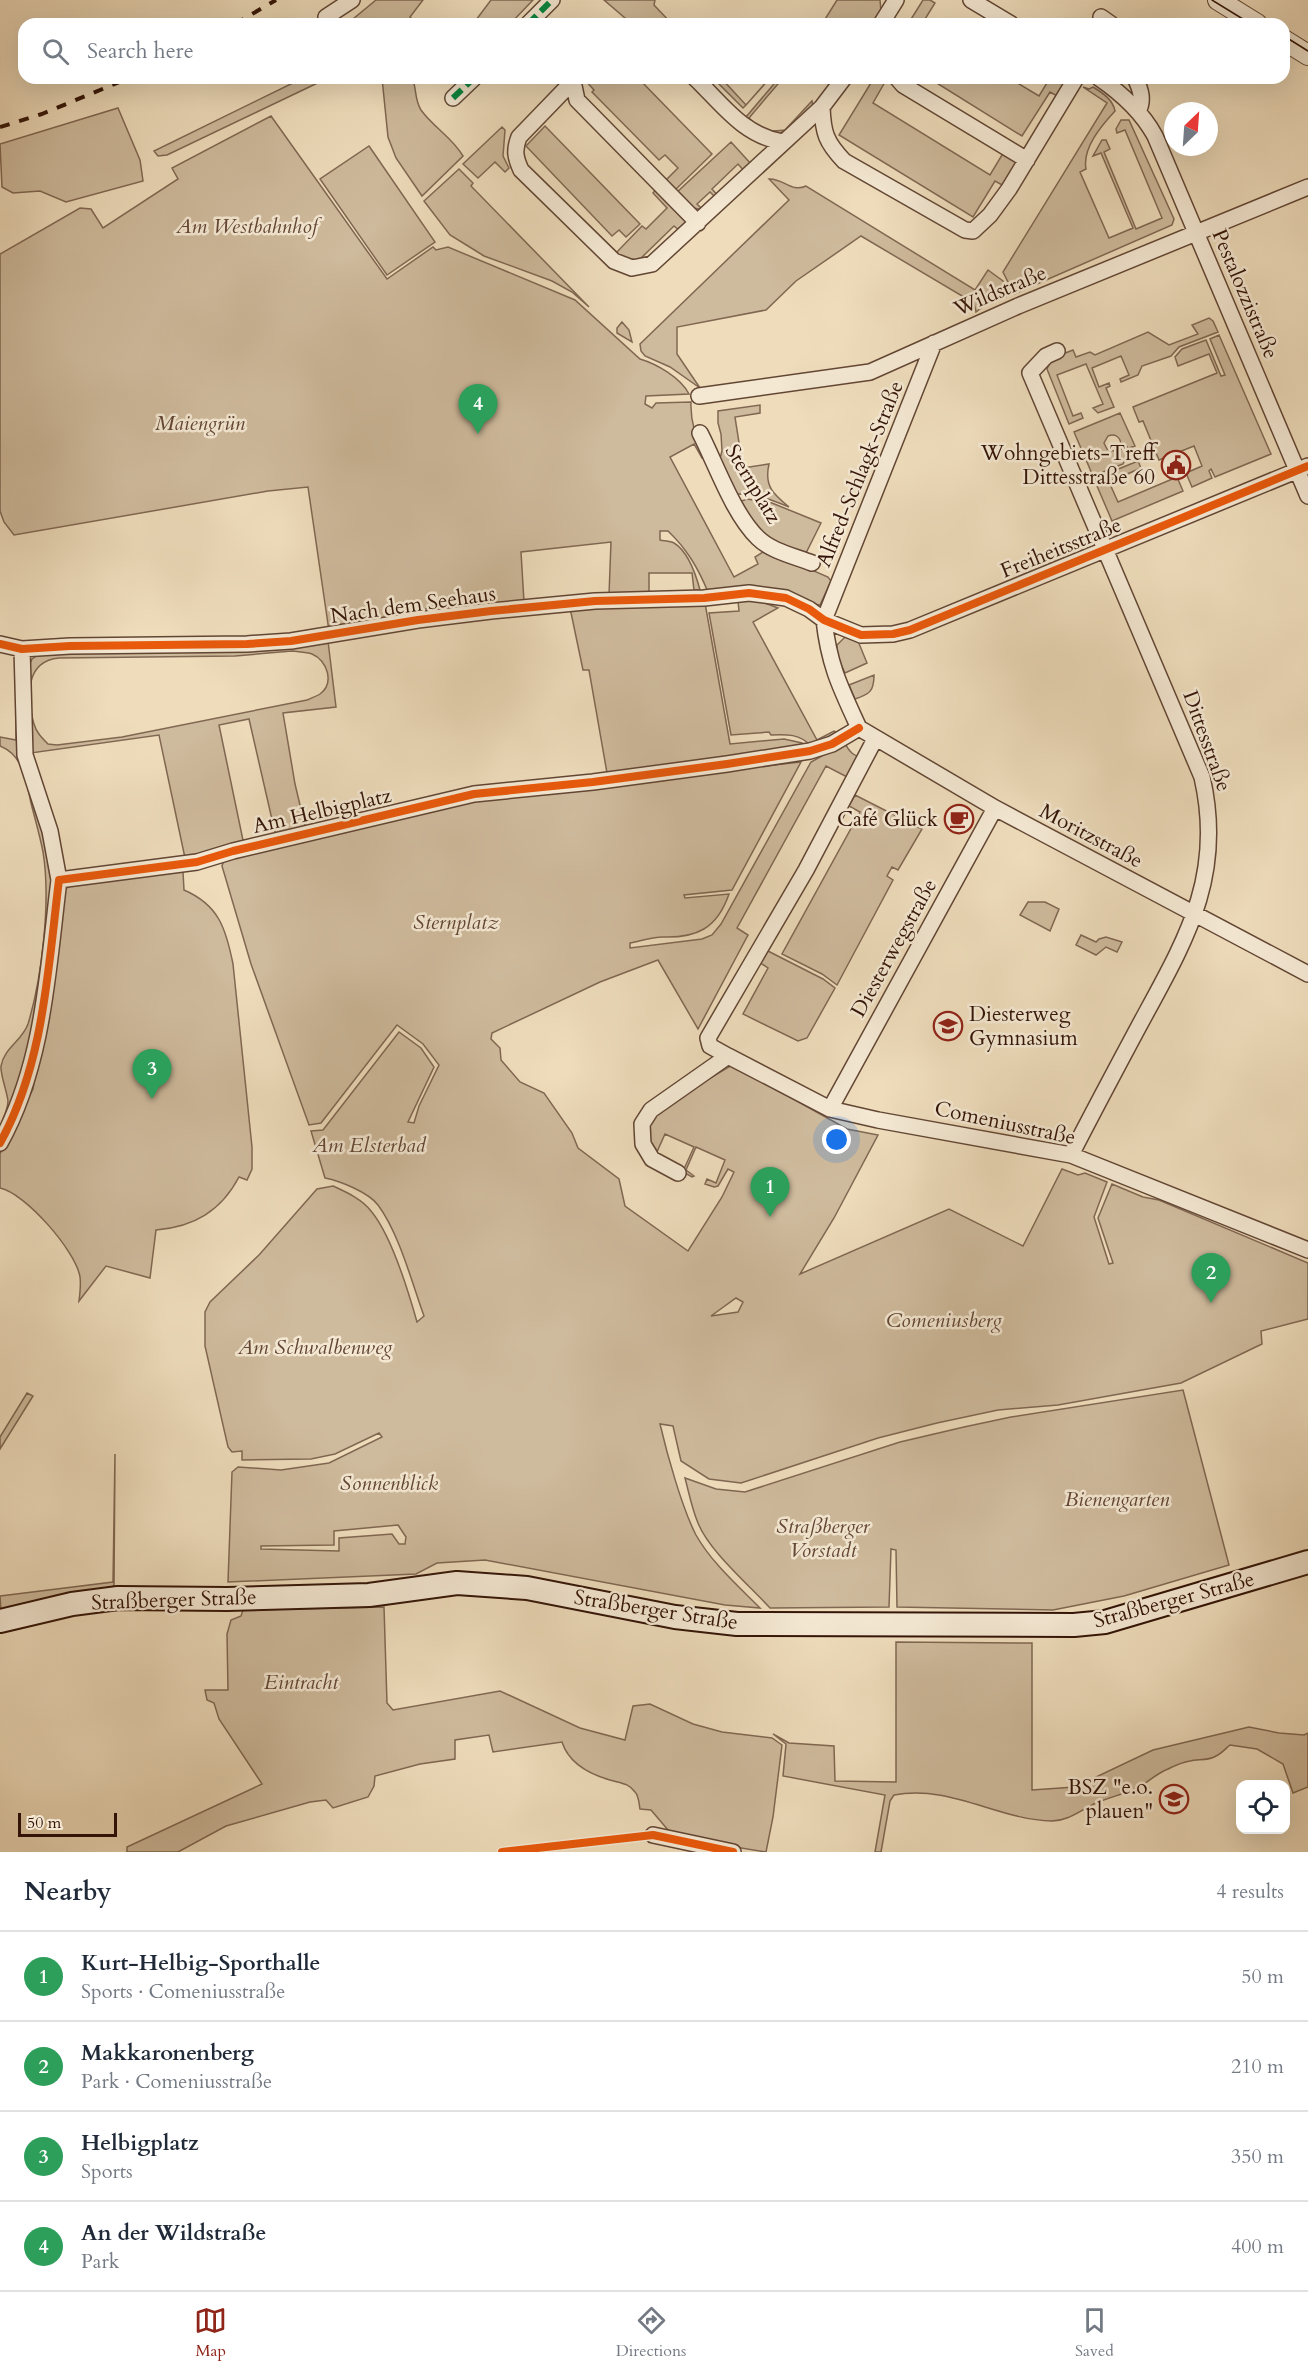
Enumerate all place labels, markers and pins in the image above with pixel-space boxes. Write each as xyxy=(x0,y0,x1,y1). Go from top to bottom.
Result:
pin: 4 xyxy=(458,384,498,434)
place label: Wohngebiets-Treff Dittesstraße 60 xyxy=(980,439,1158,492)
public building icon: Wohngebiets-Treff Dittesstraße 60 xyxy=(1160,449,1192,481)
cafe icon: Café Glück xyxy=(943,803,975,835)
place label: Café Glück xyxy=(837,805,939,834)
place label: Diesterweg Gymnasium xyxy=(969,1000,1078,1053)
school or university icon: Diesterweg Gymnasium xyxy=(932,1010,964,1042)
pin: 3 xyxy=(132,1050,172,1099)
pin: 1 xyxy=(750,1168,790,1217)
pin: 2 xyxy=(1192,1254,1230,1303)
place label: BSZ "e.o. plauen" xyxy=(1067,1773,1153,1826)
school or university icon: BSZ "e.o. plauen" xyxy=(1158,1783,1190,1815)

